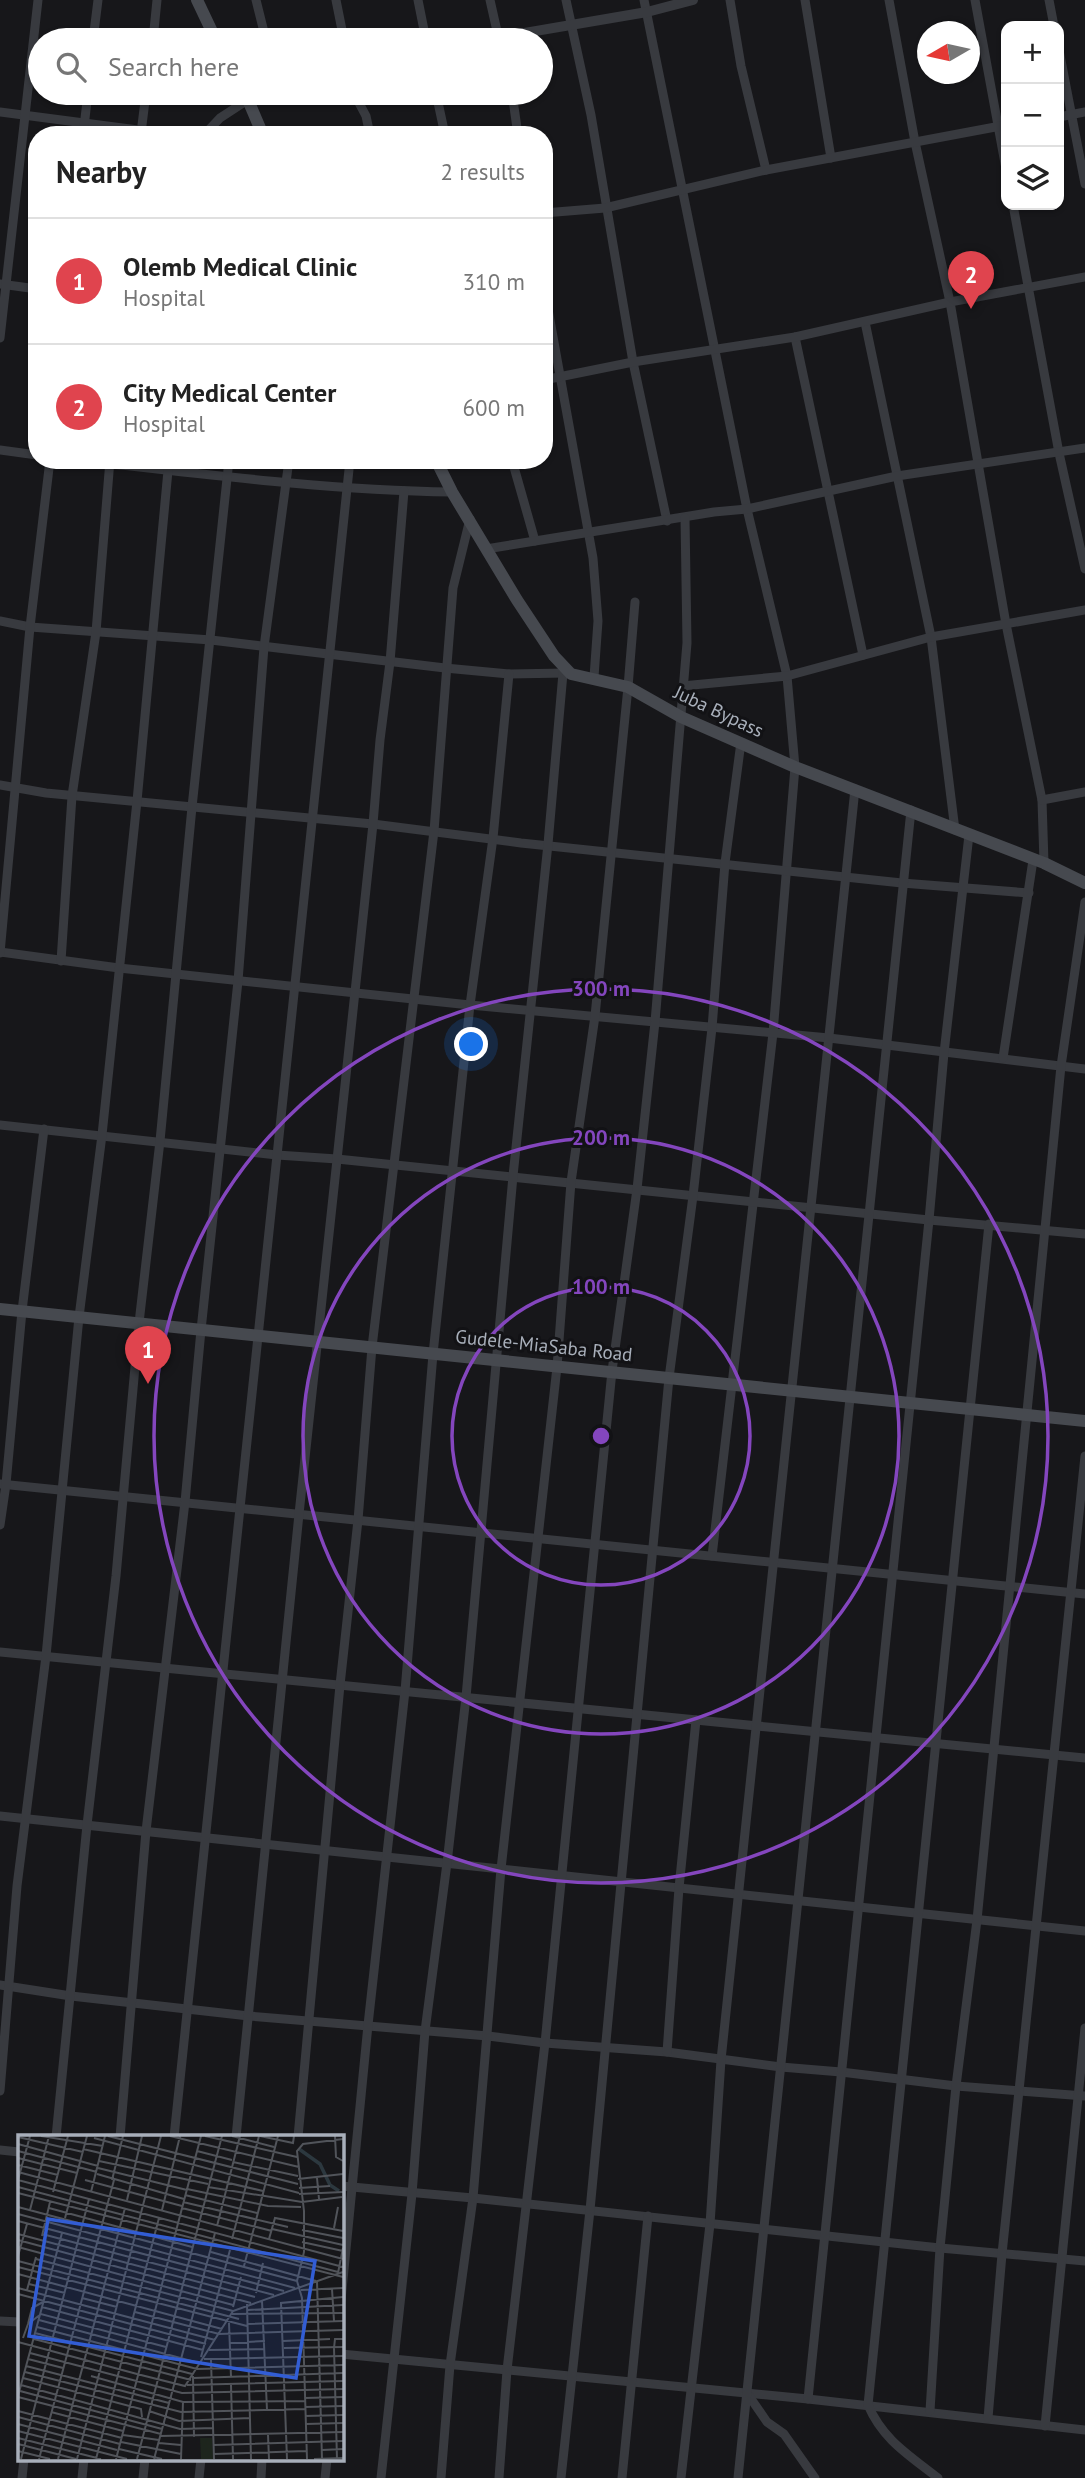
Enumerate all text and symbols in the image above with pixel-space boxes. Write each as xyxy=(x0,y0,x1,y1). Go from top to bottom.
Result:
north arrow xyxy=(917,21,980,84)
map controls xyxy=(1001,21,1064,210)
button: + xyxy=(1001,21,1064,84)
search box xyxy=(28,28,553,105)
icon: search xyxy=(52,48,90,86)
text: Search here xyxy=(108,50,239,83)
button: − xyxy=(1001,84,1064,147)
button: layers xyxy=(1001,147,1064,210)
text: Nearby xyxy=(56,152,146,191)
text: 2 results xyxy=(441,157,525,186)
text: Olemb Medical Clinic xyxy=(123,250,357,283)
pin: 2 xyxy=(948,251,994,309)
text: 1 xyxy=(72,267,86,296)
text: 310 m xyxy=(463,267,525,296)
text: Hospital xyxy=(123,283,205,312)
text: City Medical Center xyxy=(123,376,336,409)
text: 2 xyxy=(72,393,86,422)
text: 600 m xyxy=(463,393,525,422)
text: Hospital xyxy=(123,409,205,438)
street label: Juba Bypass xyxy=(669,679,768,742)
text: 300 m xyxy=(572,975,630,1002)
your location xyxy=(454,1027,488,1061)
text: 200 m xyxy=(572,1124,630,1151)
text: 100 m xyxy=(572,1273,630,1300)
street label: Gudele-MiaSaba Road xyxy=(454,1324,634,1366)
pin: 1 xyxy=(125,1326,171,1384)
centre of rings xyxy=(589,1424,613,1448)
inset map xyxy=(18,2135,343,2460)

